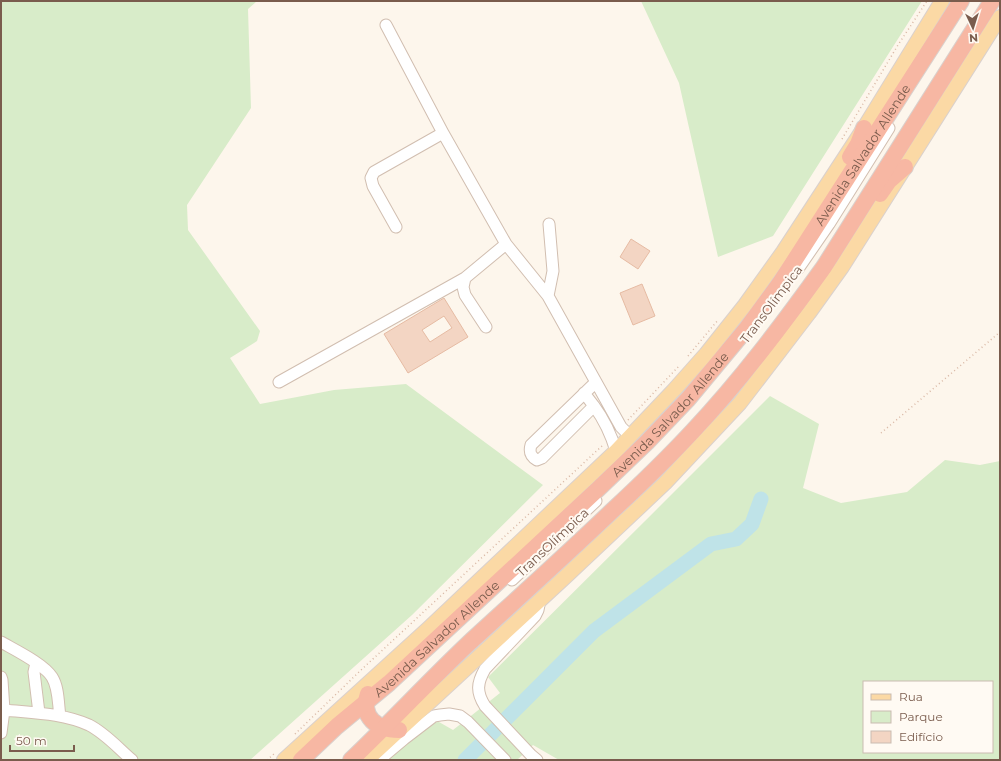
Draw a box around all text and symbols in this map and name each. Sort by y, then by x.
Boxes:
north arrow [953,8,993,48]
text: N [969,31,979,45]
street label: Avenida Salvador Allende [811,81,914,228]
street label: TransOlímpica [736,262,806,346]
street label: Avenida Salvador Allende [608,348,732,480]
street label: TransOlímpica [512,504,592,580]
street label: Avenida Salvador Allende [370,577,503,700]
legend [863,681,993,753]
text: Rua [899,689,923,704]
text: Parque [899,709,943,724]
scale bar [10,727,74,753]
text: Edifício [899,729,943,744]
text: 50 m [16,733,47,748]

